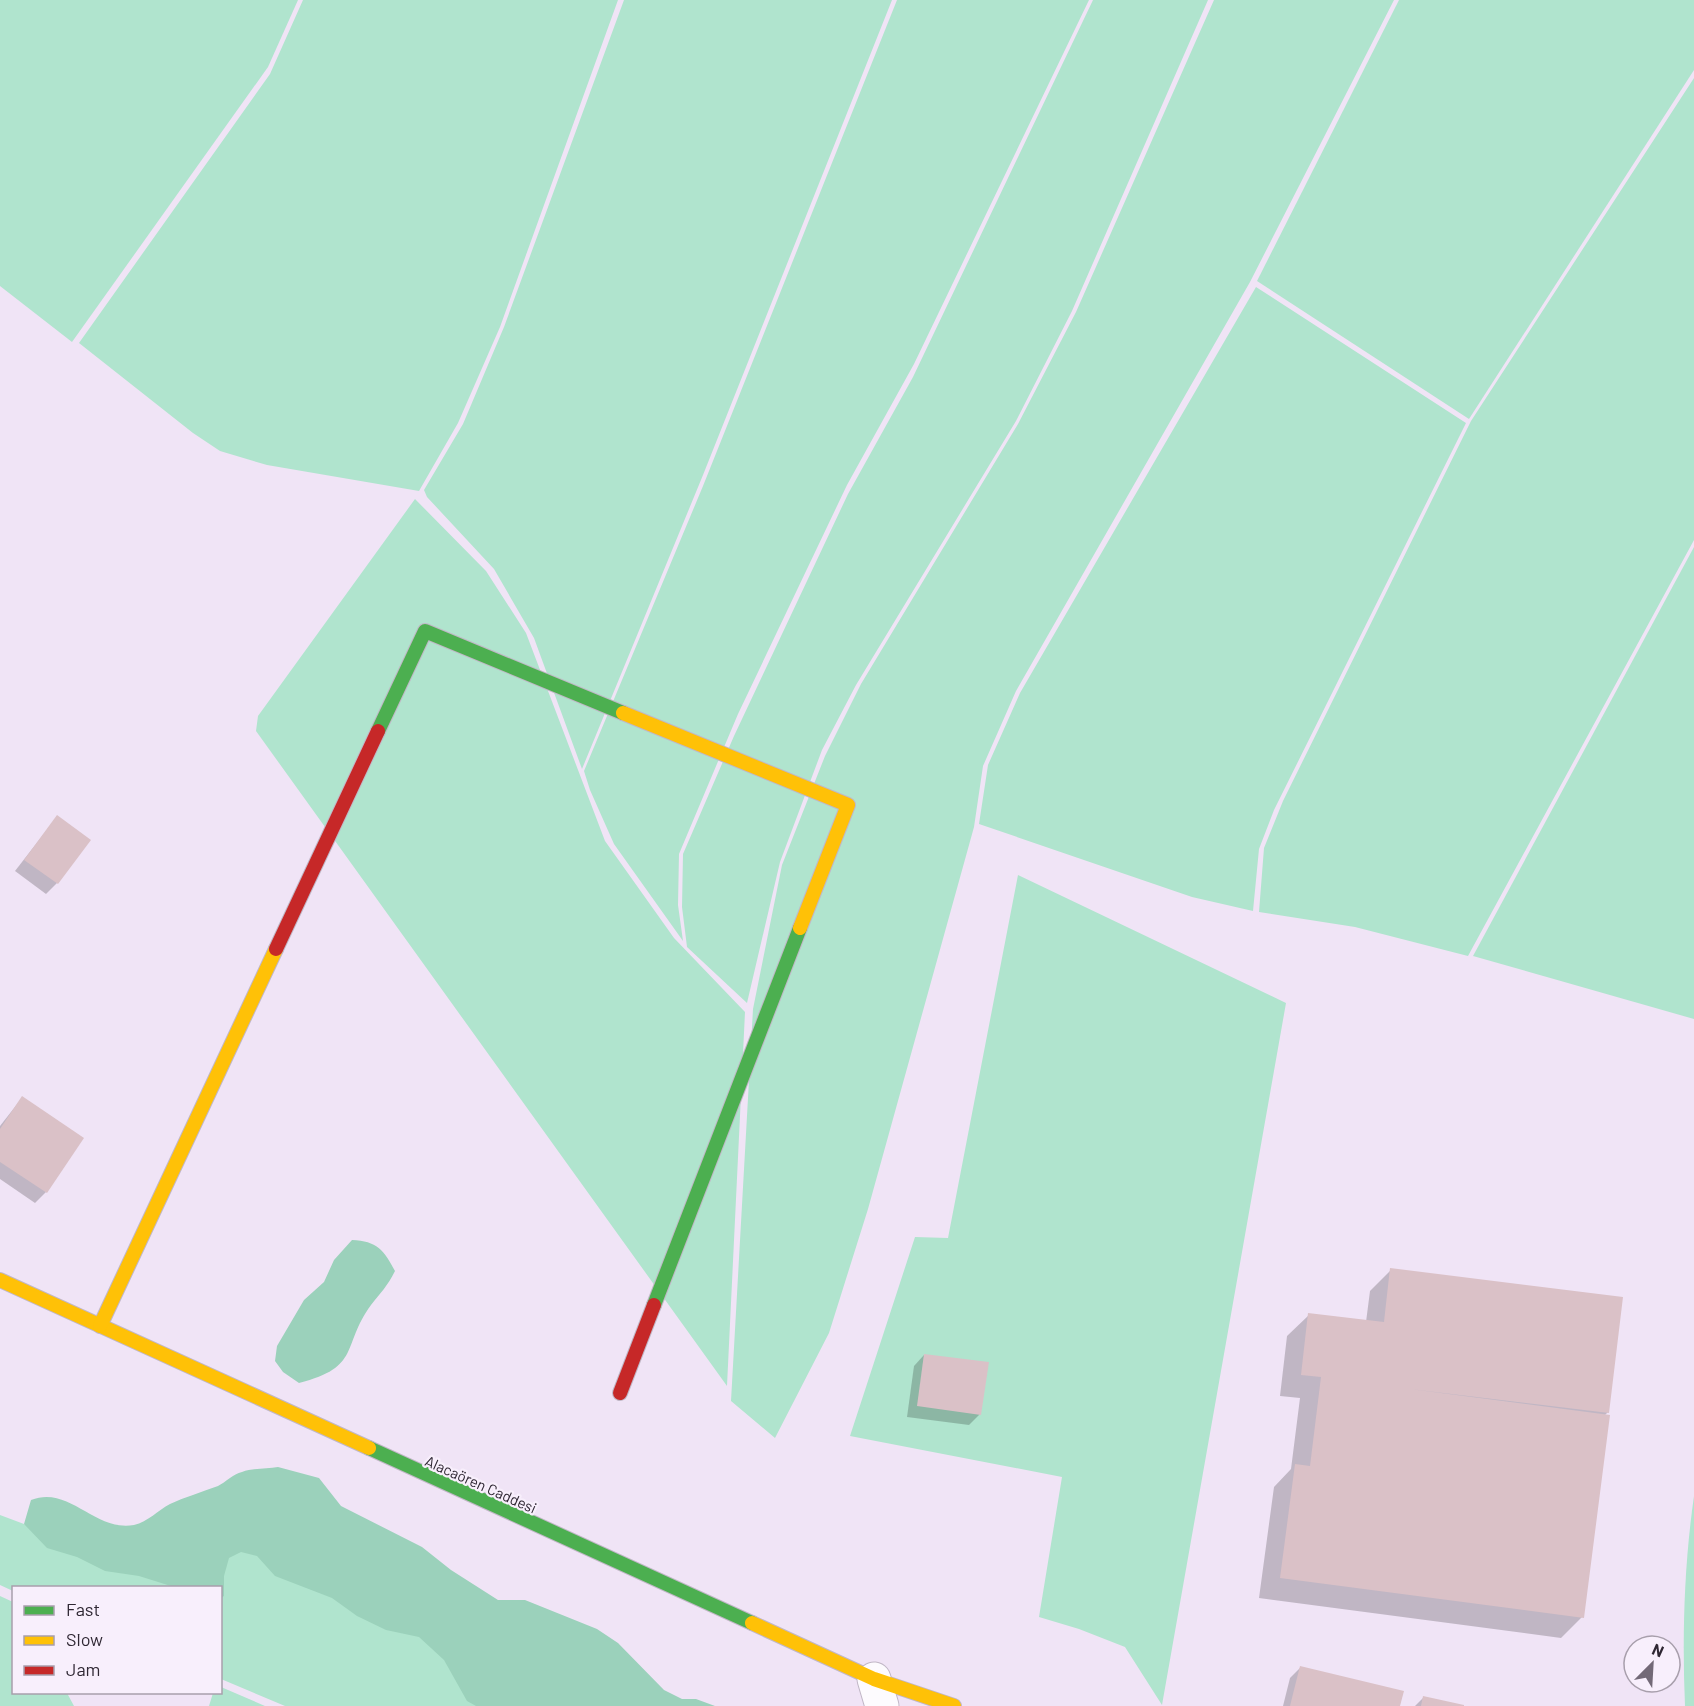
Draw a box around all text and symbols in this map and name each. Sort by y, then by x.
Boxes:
street label: Alacaören Caddesi [422,1451,540,1517]
legend [12,1586,222,1694]
text: Fast [66,1598,100,1620]
text: Slow [66,1628,103,1650]
north arrow [1622,1634,1682,1694]
text: N [1650,1639,1667,1661]
text: Jam [66,1658,100,1680]

